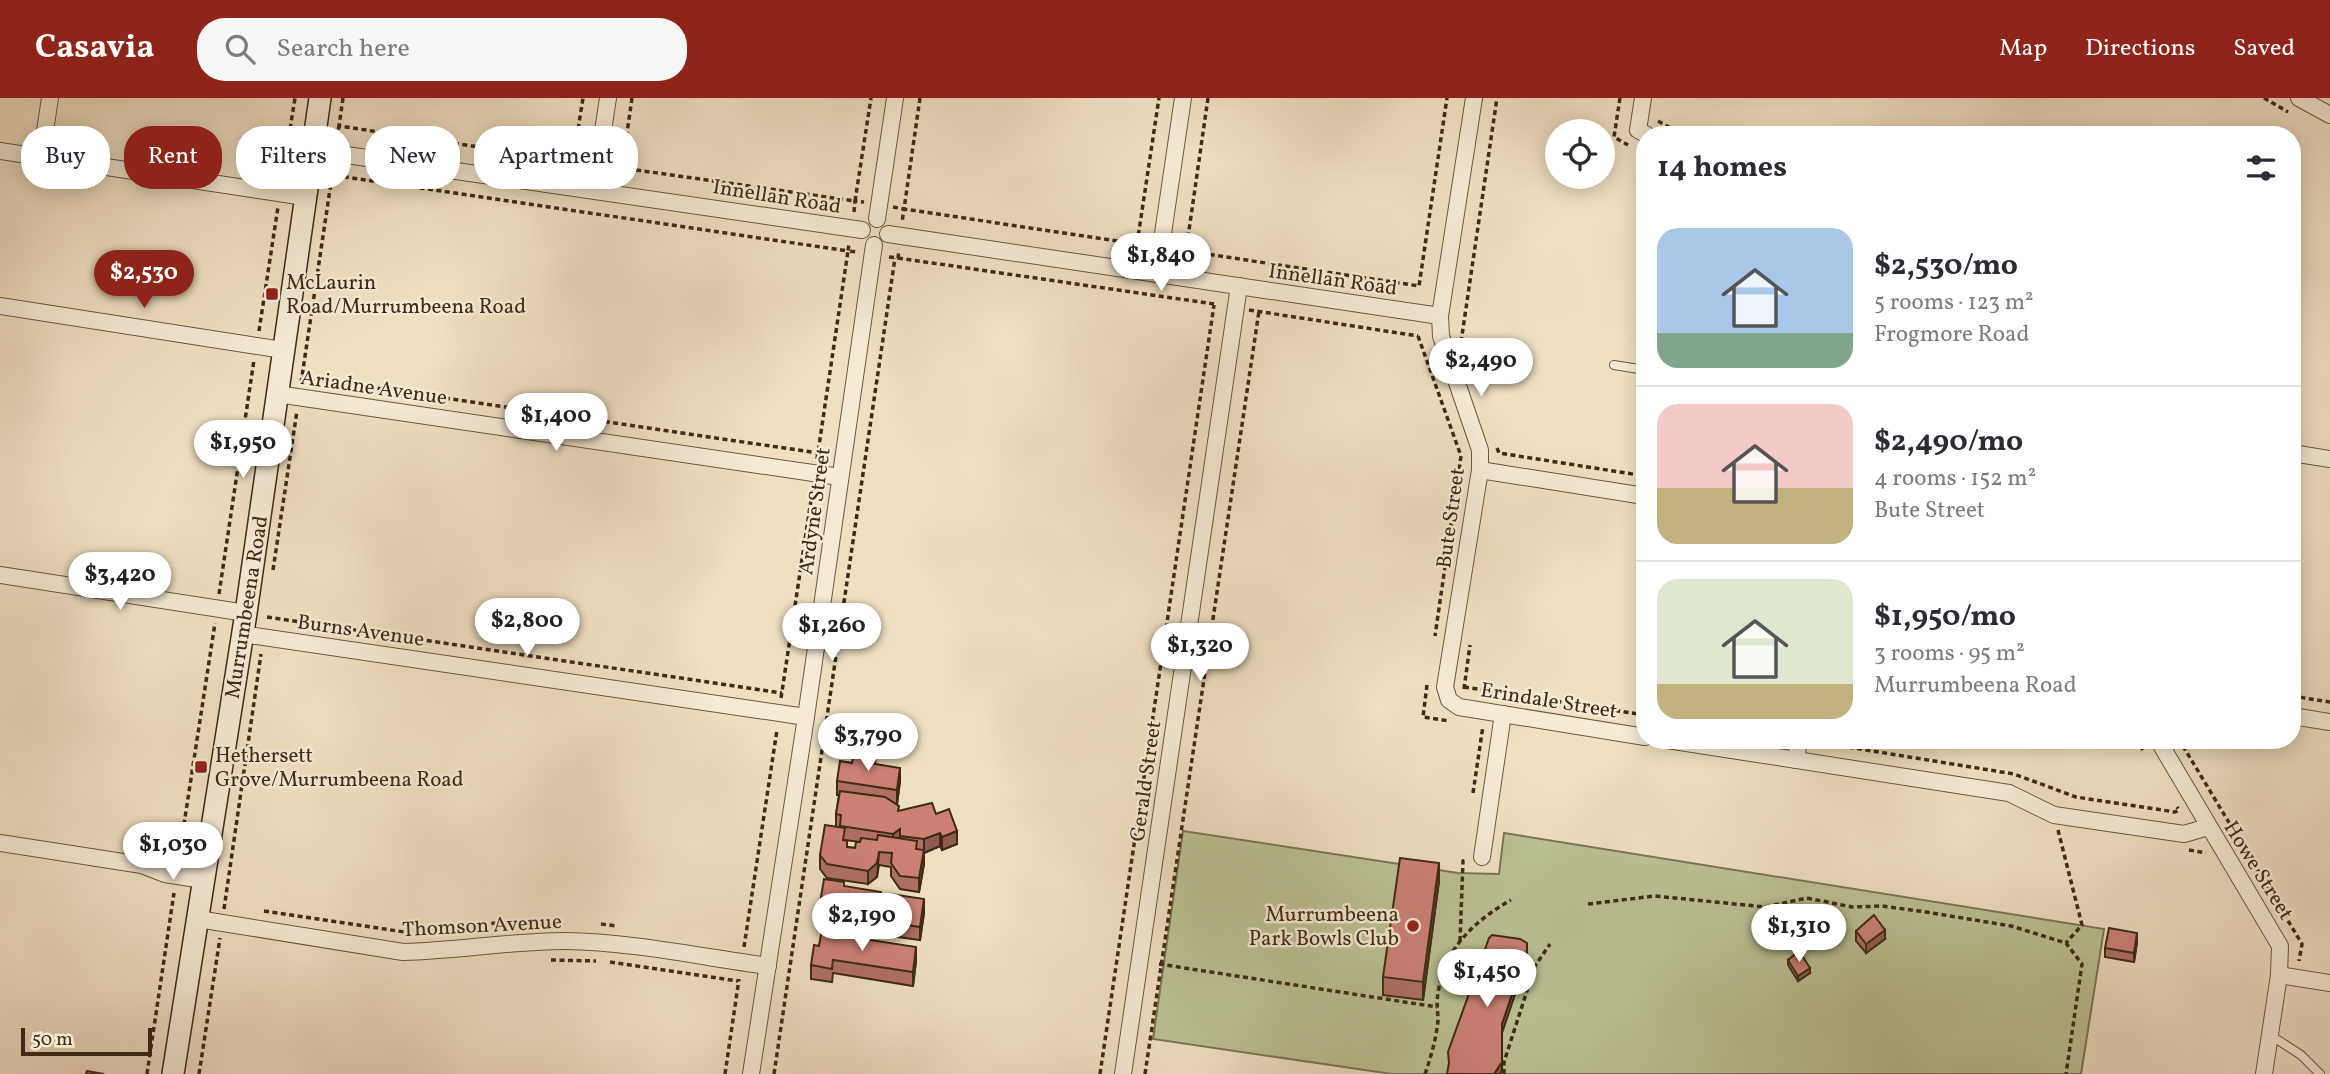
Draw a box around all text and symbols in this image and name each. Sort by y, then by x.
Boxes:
search box [197,18,687,81]
text: Casavia [35,26,155,72]
icon: search [221,30,259,68]
text: Search here [277,31,410,67]
text: Map [1999,32,2047,66]
text: Directions [2085,32,2195,66]
text: Saved [2233,32,2295,66]
map controls [1545,119,1615,189]
button: locate [1545,119,1615,189]
chip: Buy [21,126,110,189]
chip: Rent [124,126,222,189]
chip: Filters [236,126,351,189]
chip: New [365,126,460,189]
chip: Apartment [474,126,638,189]
text: 14 homes [1657,147,1787,189]
icon: filters [2242,149,2280,187]
street label: Innellan Road [710,173,843,222]
pin: $1,840 [1104,234,1218,293]
text: $1,840 [1127,240,1195,272]
text: $2,530/mo [1874,245,2018,287]
pin: $2,530 [87,250,201,310]
icon: home [1713,256,1797,340]
text: $2,530 [110,257,178,289]
street label: Innellan Road [1267,257,1399,304]
place label: McLaurin Road/Murrumbeena Road [286,269,526,322]
marker: McLaurin Road/Murrumbeena Road [264,286,280,302]
text: 5 rooms · 123 m² [1874,287,2034,319]
text: Frogmore Road [1874,319,2030,351]
pin: $2,490 [1424,338,1538,398]
text: $2,490 [1445,345,1517,377]
street label: Ariadne Avenue [299,364,449,413]
pin: $1,400 [499,394,613,453]
text: $1,400 [521,400,591,432]
pin: $1,950 [186,420,300,480]
text: $2,490/mo [1874,421,2023,463]
text: $1,950 [210,427,276,459]
icon: home [1713,432,1797,516]
street label: Ardyne Street [792,446,839,577]
text: 4 rooms · 152 m² [1874,463,2036,495]
street label: Bute Street [1430,466,1473,570]
text: Bute Street [1874,495,1985,527]
street label: Murrumbeena Road [219,514,276,701]
pin: $3,420 [63,552,177,612]
text: $3,420 [84,559,156,591]
text: $1,950/mo [1874,596,2016,638]
pin: $2,800 [470,598,584,658]
pin: $1,260 [775,603,889,663]
text: $2,800 [491,605,563,637]
icon: home [1713,607,1797,691]
street label: Burns Avenue [295,608,426,655]
text: $1,260 [798,610,866,642]
pin: $1,320 [1143,624,1257,683]
text: $1,320 [1167,630,1233,662]
text: 3 rooms · 95 m² [1874,638,2025,670]
text: Murrumbeena Road [1874,670,2077,702]
street label: Erindale Street [1478,676,1619,727]
pin: $3,790 [811,714,925,773]
street label: Gerald Street [1124,719,1169,844]
text: $3,790 [834,720,902,752]
place label: Hethersett Grove/Murrumbeena Road [215,742,464,795]
marker: Hethersett Grove/Murrumbeena Road [193,759,209,775]
street label: Howe Street [2216,816,2300,926]
pin: $1,030 [116,822,230,882]
text: $1,030 [139,829,207,861]
pin: $2,190 [805,894,919,953]
text: $2,190 [828,900,896,932]
place label: Murrumbeena Park Bowls Club [1249,901,1399,954]
pin: $1,310 [1742,904,1856,964]
street label: Thomson Avenue [402,908,563,945]
text: $1,310 [1767,911,1831,943]
marker: Murrumbeena Park Bowls Club [1405,918,1421,934]
pin: $1,450 [1430,950,1544,1009]
text: $1,450 [1453,956,1521,988]
scale bar [21,1025,152,1057]
text: 50 m [32,1027,73,1053]

